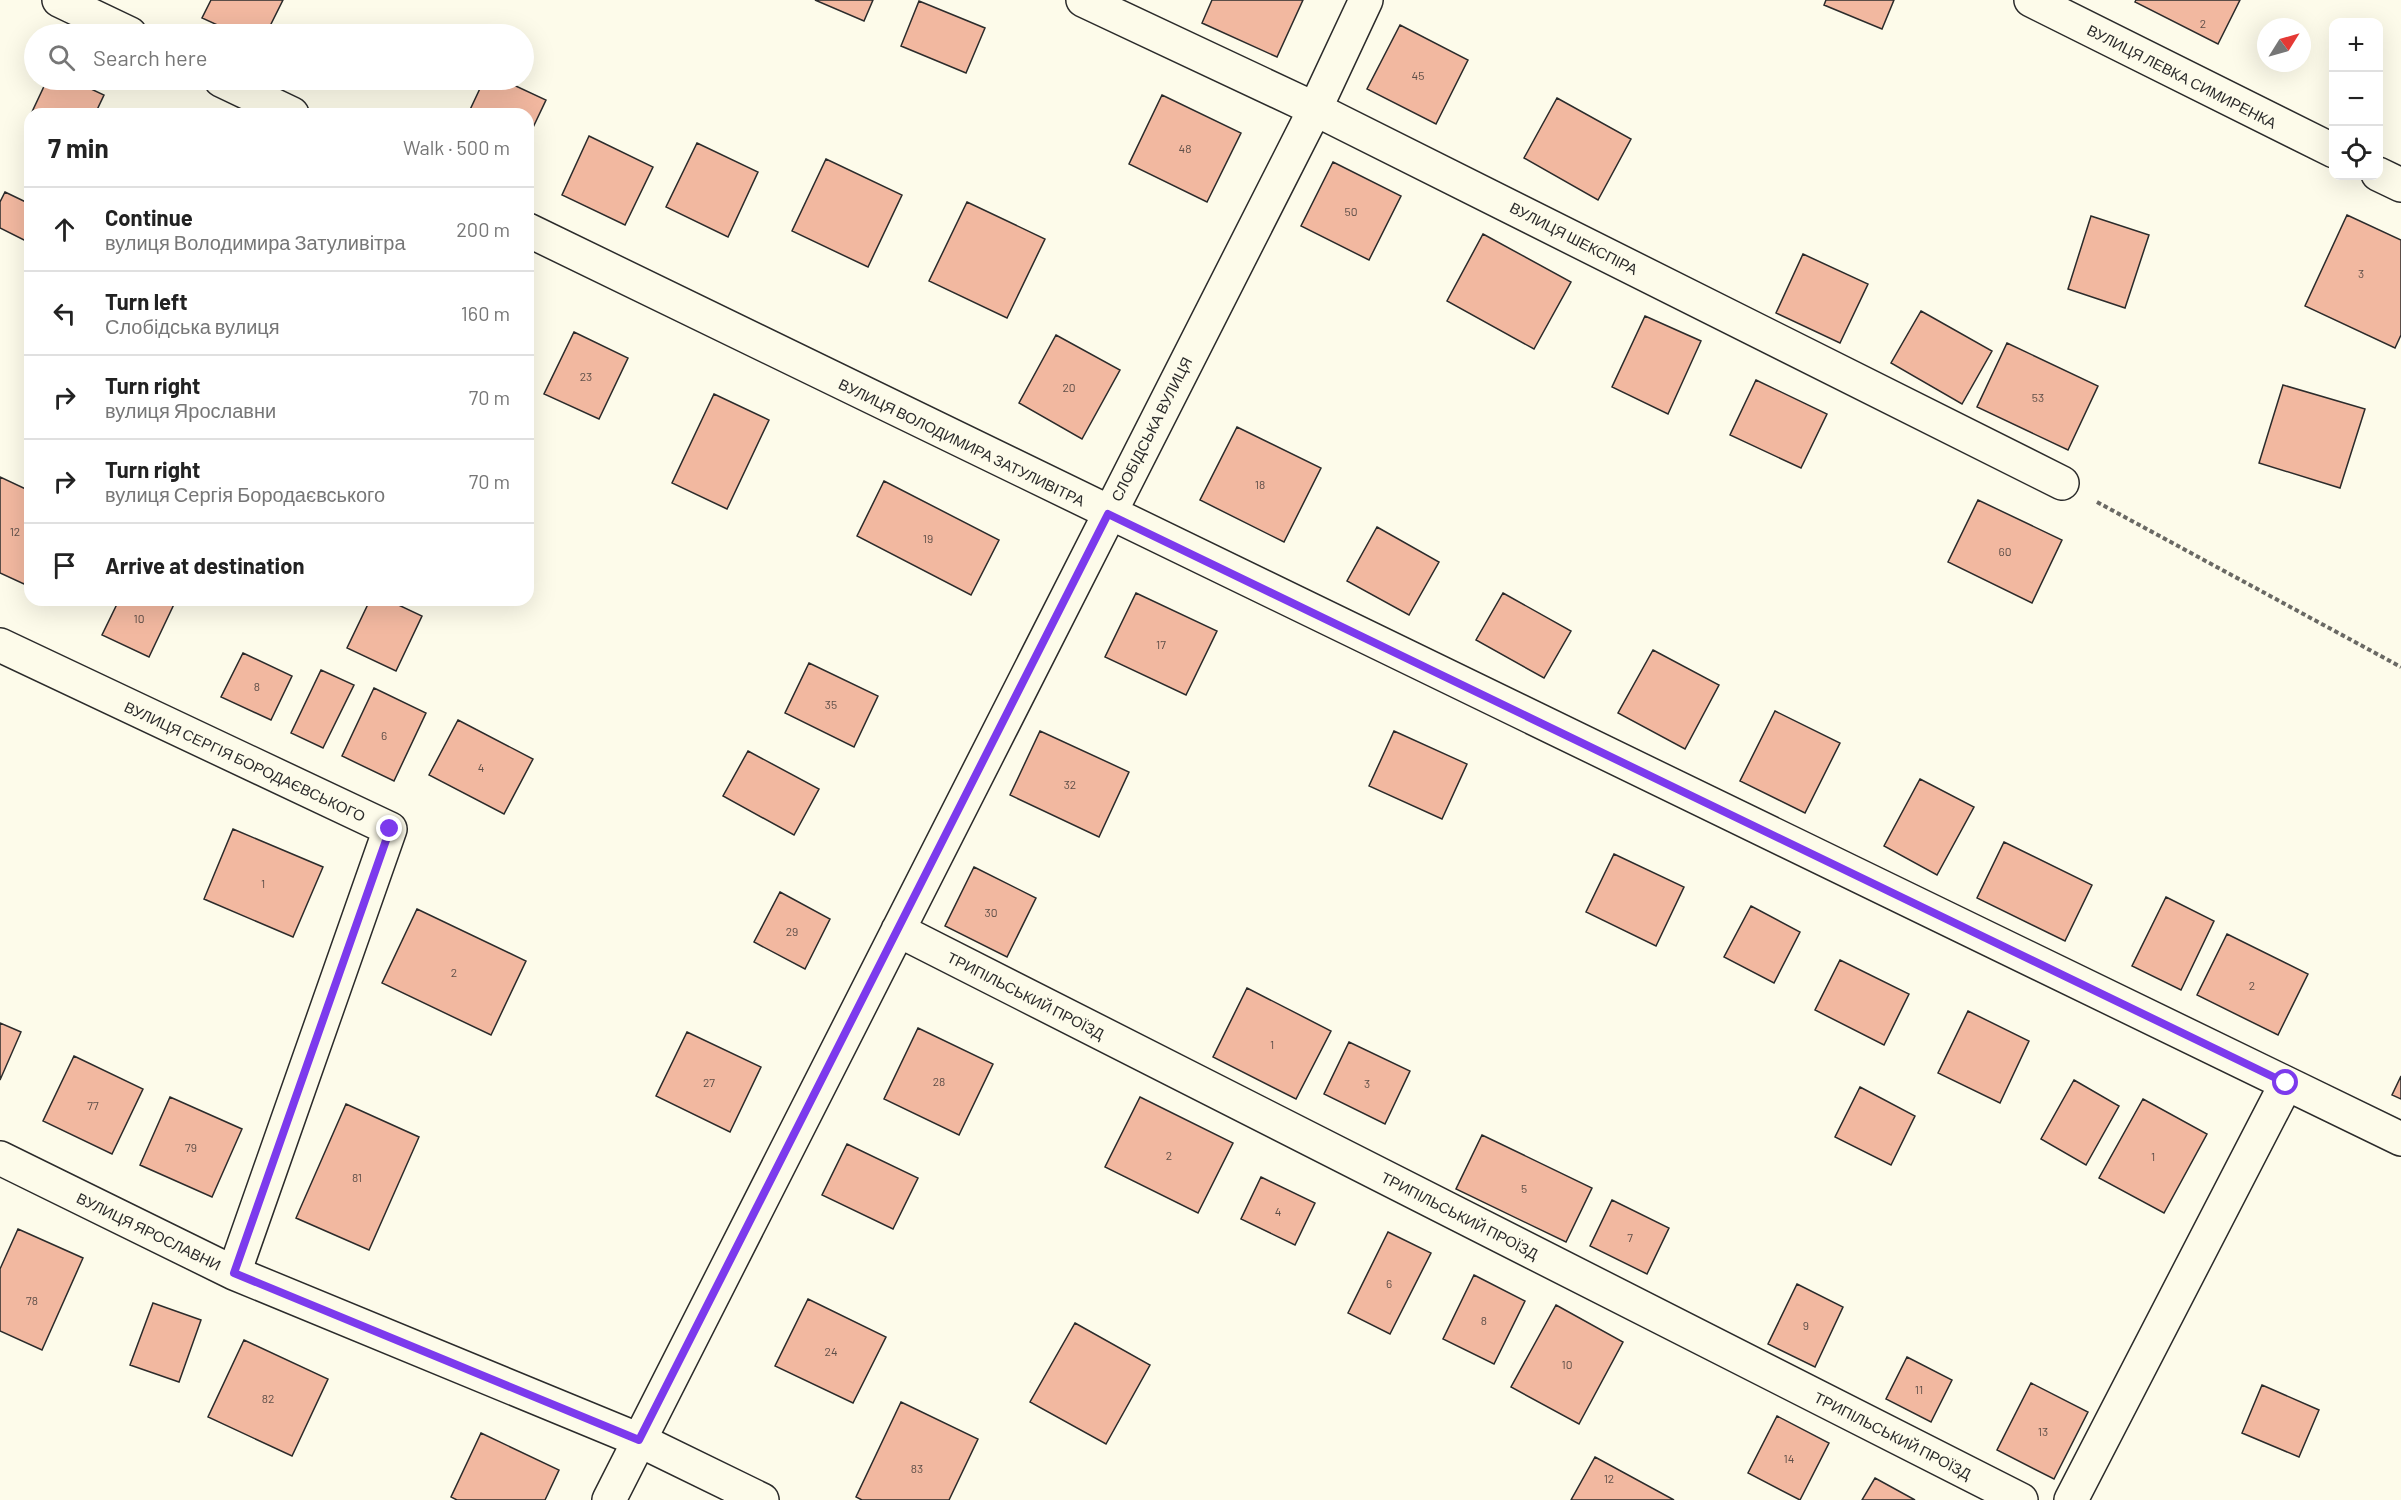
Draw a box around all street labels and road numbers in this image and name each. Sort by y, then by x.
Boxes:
street label: ВУЛИЦЯ ЛЕВКА СИМИРЕНКА [2084,20,2280,132]
street label: ВУЛИЦЯ ШЕКСПІРА [1507,198,1641,278]
street label: СЛОБІДСЬКА ВУЛИЦЯ [1107,354,1195,504]
street label: ВУЛИЦЯ ВОЛОДИМИРА ЗАТУЛИВІТРА [836,374,1088,510]
street label: ВУЛИЦЯ СЕРГІЯ БОРОДАЄВСЬКОГО [122,697,368,825]
street label: ТРИПІЛЬСЬКИЙ ПРОЇЗД [945,948,1107,1042]
street label: ТРИПІЛЬСЬКИЙ ПРОЇЗД [1379,1168,1541,1262]
street label: ВУЛИЦЯ ЯРОСЛАВНИ [74,1188,224,1274]
street label: ТРИПІЛЬСЬКИЙ ПРОЇЗД [1812,1388,1974,1482]

